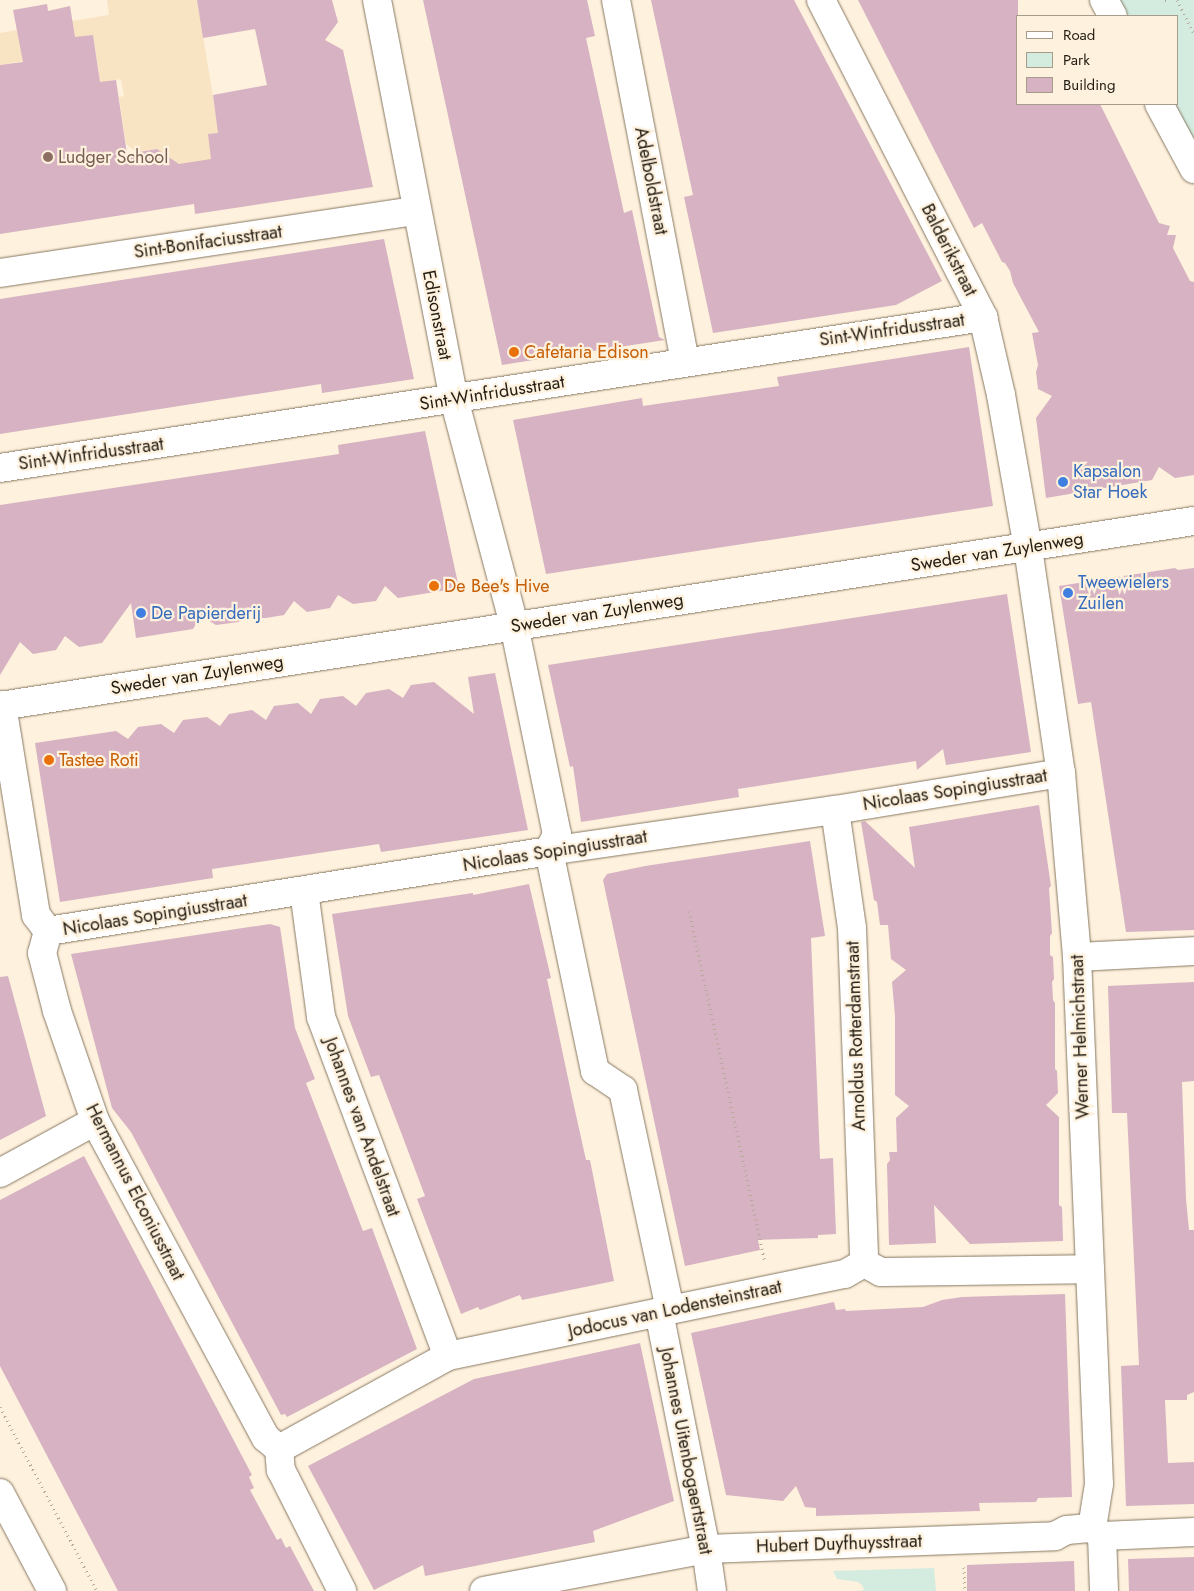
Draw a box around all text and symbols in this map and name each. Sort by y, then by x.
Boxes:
legend [1016,15,1179,105]
text: Road [1063,24,1095,46]
text: Park [1063,49,1090,71]
text: Building [1063,74,1115,96]
street label: Adelboldstraat [630,125,672,237]
place label: Ludger School [58,146,168,168]
marker: Ludger School [42,151,54,163]
street label: Balderikstraat [917,200,981,300]
street label: Sint-Bonifaciusstraat [133,221,283,263]
street label: Edisonstraat [418,268,456,362]
street label: Sint-Winfridusstraat [818,309,966,351]
place label: Cafetaria Edison [524,341,649,363]
marker: Cafetaria Edison [508,346,520,358]
street label: Sint-Winfridusstraat [418,371,566,415]
street label: Sint-Winfridusstraat [17,433,165,475]
place label: Kapsalon Star Hoek [1073,461,1147,504]
marker: Kapsalon Star Hoek [1057,476,1069,488]
street label: Sweder van Zuylenweg [909,528,1085,576]
place label: Tweewielers Zuilen [1078,572,1169,614]
place label: De Bee's Hive [444,575,549,597]
marker: De Bee's Hive [428,580,440,592]
marker: Tweewielers Zuilen [1062,587,1074,599]
street label: Sweder van Zuylenweg [509,589,685,637]
place label: De Papierderij [151,602,261,624]
marker: De Papierderij [135,607,147,619]
street label: Sweder van Zuylenweg [109,651,285,699]
place label: Tastee Roti [59,749,139,771]
marker: Tastee Roti [43,754,55,766]
street label: Nicolaas Sopingiusstraat [861,765,1049,815]
street label: Nicolaas Sopingiusstraat [461,826,649,876]
street label: Nicolaas Sopingiusstraat [61,890,249,940]
street label: Arnoldus Rotterdamstraat [842,941,870,1131]
street label: Werner Helmichstraat [1066,954,1094,1120]
street label: Johannes van Andelstraat [320,1035,404,1219]
street label: Hermannus Elconiusstraat [81,1100,189,1284]
street label: Jodocus van Lodensteinstraat [566,1276,784,1342]
street label: Johannes Uitenbogaertstraat [655,1346,717,1556]
street label: Hubert Duyfhuysstraat [756,1530,922,1558]

